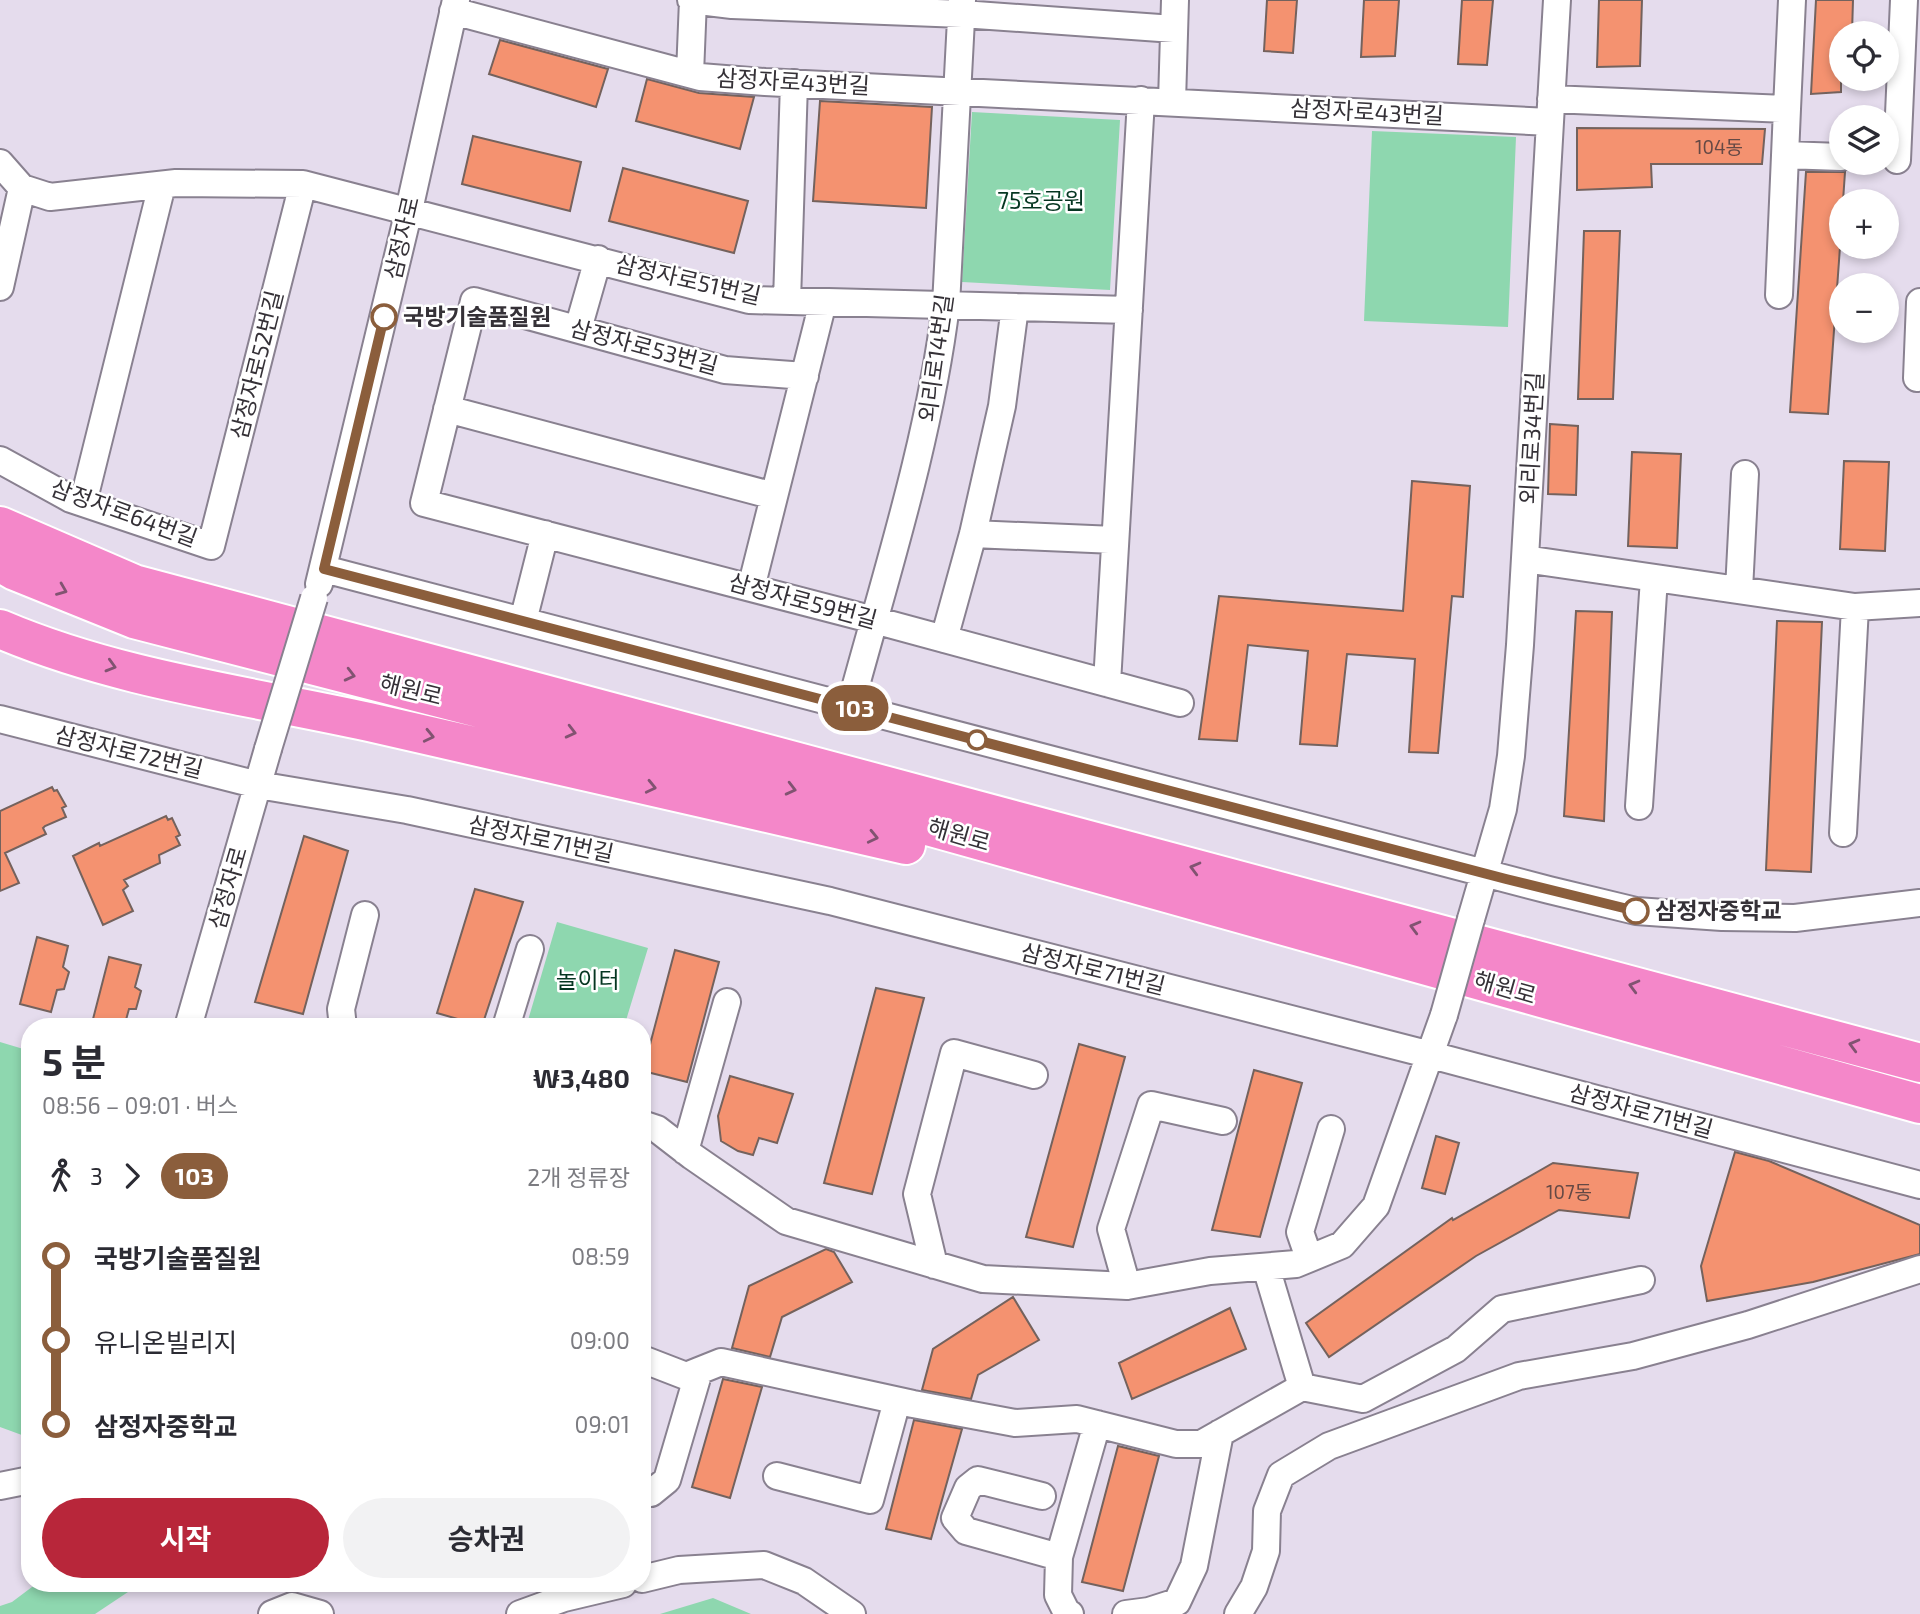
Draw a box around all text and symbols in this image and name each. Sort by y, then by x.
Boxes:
map controls [1829,21,1899,343]
button: locate [1829,21,1899,91]
street label: 삼정자로43번길 [715,63,871,99]
street label: 삼정자로43번길 [1289,93,1445,129]
button: layers [1829,105,1899,175]
house number: 104동 [1695,135,1743,158]
park label: 75호공원 [997,186,1085,214]
button: + [1829,189,1899,259]
street label: 삼정자로 [378,193,424,282]
street label: 삼정자로51번길 [613,249,764,309]
button: − [1829,273,1899,343]
street label: 삼정자로52번길 [224,288,288,442]
street label: 외리로14번길 [912,292,958,424]
place label: 국방기술품질원 [403,302,551,330]
marker: 국방기술품질원 [371,304,397,330]
street label: 삼정자로53번길 [567,313,721,379]
street label: 외리로34번길 [1514,371,1548,505]
street label: 삼정자로64번길 [47,473,202,552]
street label: 삼정자로59번길 [726,567,881,633]
one-way arrow [55,581,67,595]
one-way arrow [105,658,117,672]
one-way arrow [344,667,356,681]
street label: 해원로 [377,668,445,710]
line badge: 103 [815,685,895,731]
text: 103 [835,693,875,722]
street label: 삼정자로72번길 [52,719,206,783]
one-way arrow [565,724,577,738]
one-way arrow [423,728,435,742]
unlabelled marker [967,730,987,750]
one-way arrow [645,779,657,793]
one-way arrow [785,781,797,795]
street label: 삼정자로71번길 [466,809,616,867]
street label: 해원로 [925,812,994,856]
one-way arrow [867,829,879,844]
street label: 삼정자로 [202,843,252,932]
one-way arrow [1189,862,1201,877]
place label: 삼정자중학교 [1655,896,1782,924]
marker: 삼정자중학교 [1623,898,1649,924]
one-way arrow [1409,921,1421,936]
street label: 삼정자로71번길 [1018,937,1168,1000]
park label: 놀이터 [556,965,620,993]
street label: 해원로 [1471,965,1540,1009]
one-way arrow [1629,980,1641,995]
text: 5 분 [42,1038,106,1084]
one-way arrow [1848,1039,1860,1054]
text: ₩3,480 [533,1062,630,1093]
street label: 삼정자로71번길 [1566,1077,1716,1143]
text: 08:56 – 09:01 · 버스 [42,1091,238,1119]
icon: walk [42,1157,80,1195]
icon: forward [113,1157,151,1195]
text: 103 [175,1161,214,1190]
text: 3 [90,1162,103,1190]
text: 2개 정류장 [527,1163,630,1191]
house number: 107동 [1546,1180,1592,1203]
text: 국방기술품질원 [94,1242,261,1273]
text: 08:59 [571,1242,630,1270]
text: 유니온빌리지 [94,1326,238,1357]
text: 09:00 [570,1326,630,1354]
text: 삼정자중학교 [94,1410,238,1441]
text: 09:01 [575,1410,630,1438]
button: 시작 [42,1498,329,1578]
button: 승차권 [343,1498,630,1578]

